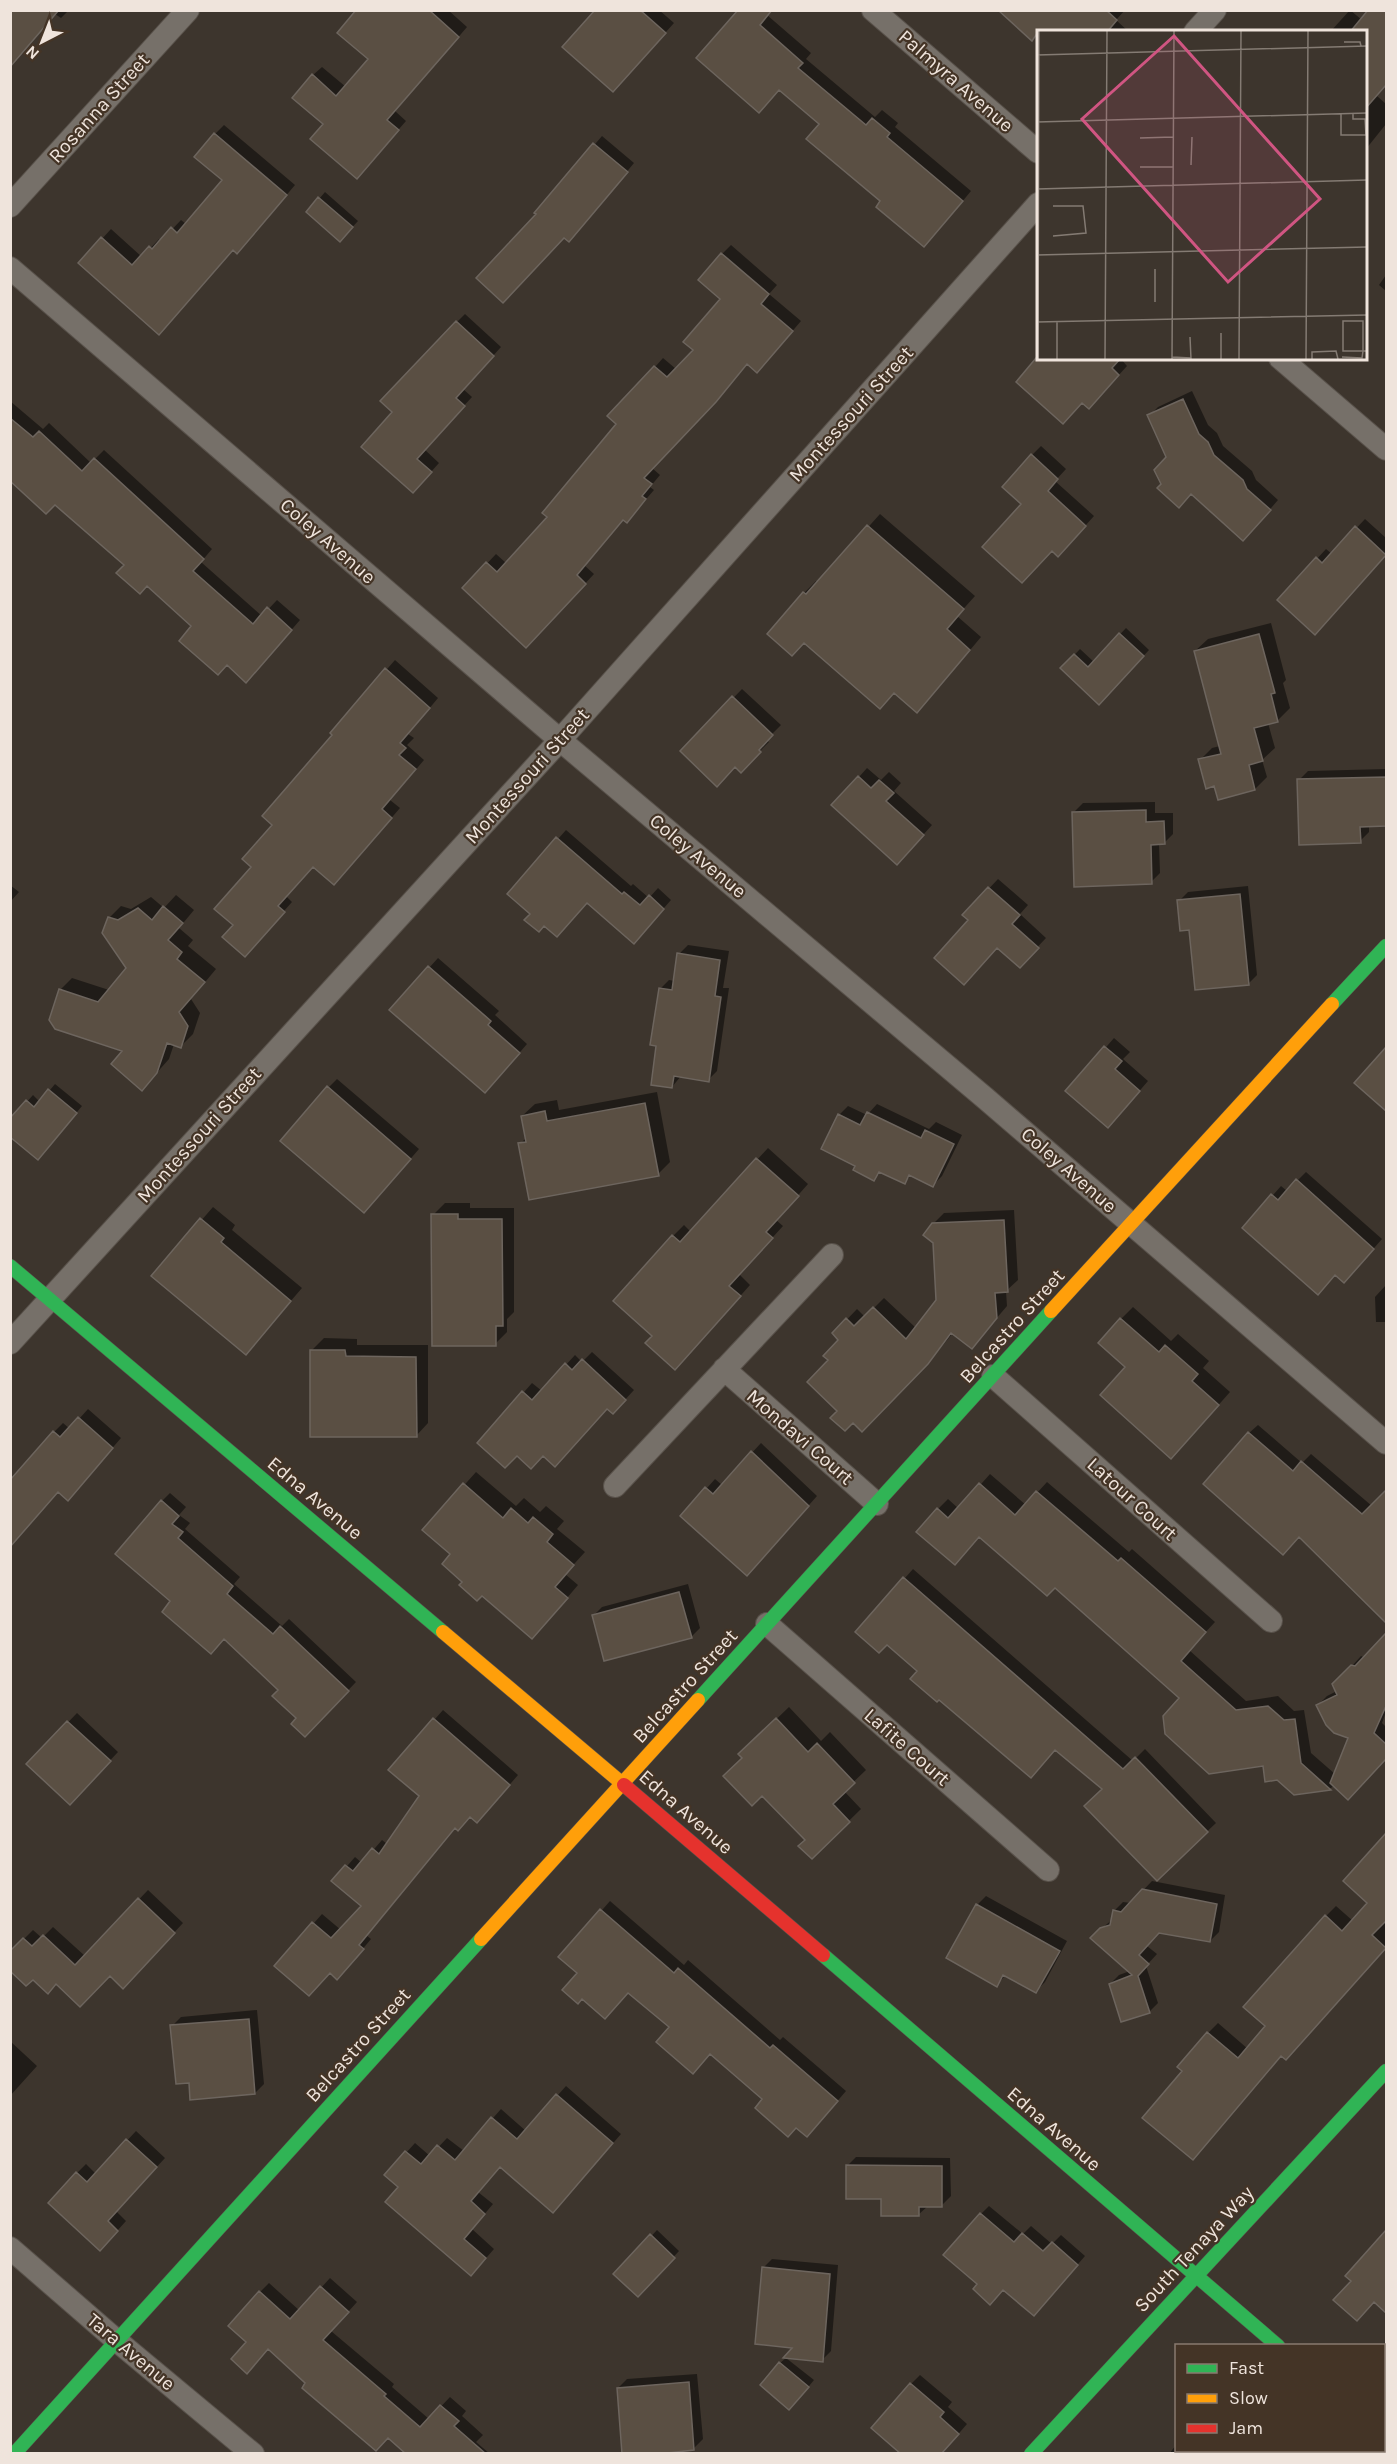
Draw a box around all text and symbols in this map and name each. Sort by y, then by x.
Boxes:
north arrow [12,12,72,72]
street label: Palmyra Avenue [894,25,1018,137]
inset map [1037,30,1367,360]
text: N [22,42,43,64]
street label: Rosanna Street [44,48,155,168]
street label: Montessouri Street [784,341,918,487]
street label: Coley Avenue [276,493,380,589]
street label: Montessouri Street [460,703,594,849]
street label: Coley Avenue [645,809,751,903]
street label: Montessouri Street [132,1062,266,1208]
street label: Coley Avenue [1017,1122,1121,1218]
street label: Belcastro Street [955,1264,1070,1388]
street label: Mondavi Court [742,1384,858,1490]
street label: Edna Avenue [263,1452,367,1544]
street label: Latour Court [1082,1453,1182,1546]
street label: Belcastro Street [628,1624,743,1748]
street label: Lafite Court [860,1704,955,1791]
street label: Edna Avenue [634,1765,738,1859]
street label: Belcastro Street [301,1983,416,2107]
street label: Edna Avenue [1002,2082,1106,2176]
street label: South Tenaya Way [1130,2181,1258,2317]
street label: Tara Avenue [82,2308,180,2396]
legend [1175,2344,1385,2452]
text: Fast [1229,2357,1264,2379]
text: Slow [1229,2387,1268,2409]
text: Jam [1229,2417,1263,2439]

